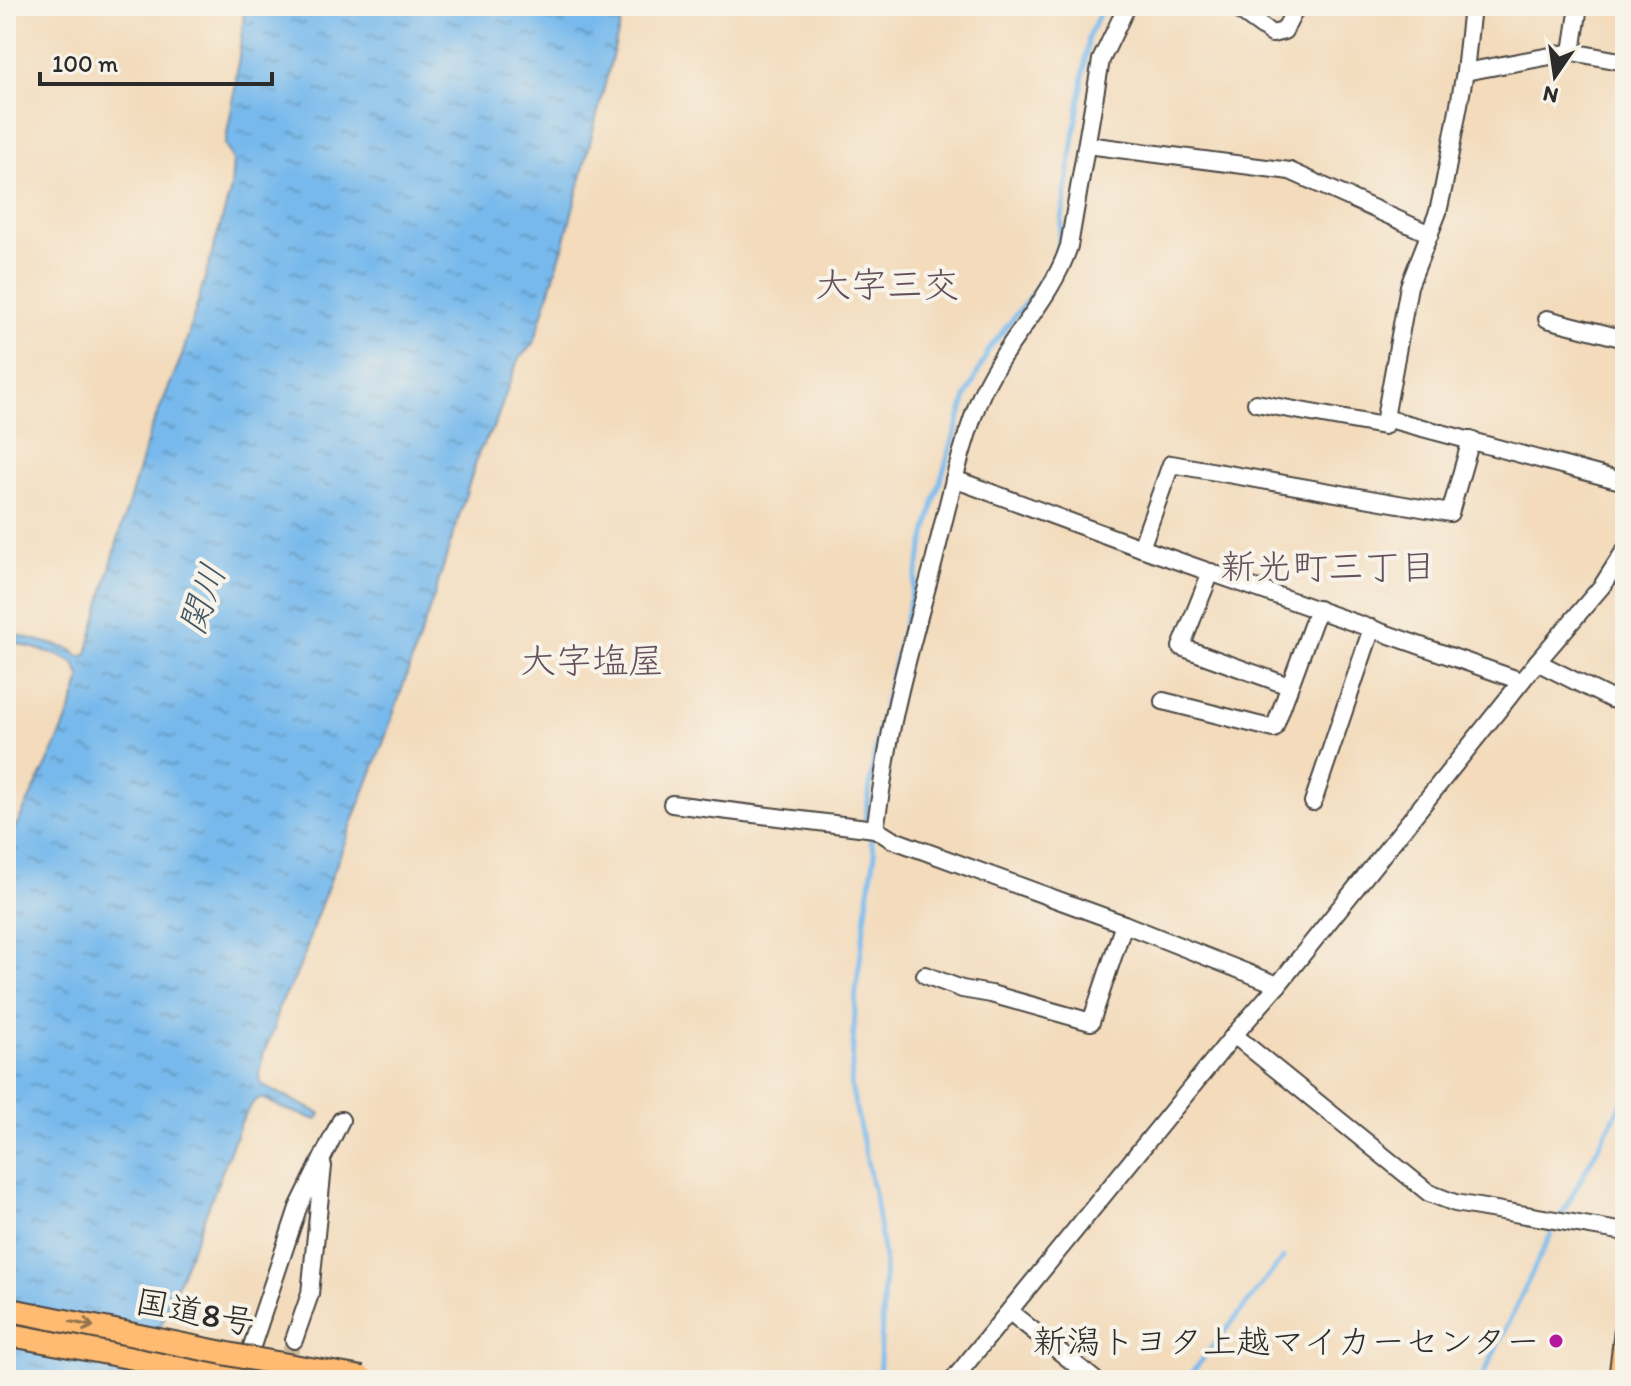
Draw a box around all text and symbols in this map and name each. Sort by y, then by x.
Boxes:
scale bar [40,36,272,86]
north arrow [1515,36,1595,116]
text: 100 m [52,49,118,78]
text: N [1540,80,1561,110]
district label: 大字三交 [815,263,959,306]
district label: 新光町三丁目 [1220,545,1436,588]
water label: 関川 [169,558,235,640]
district label: 大字塩屋 [520,639,664,682]
street label: 国道8号 [132,1280,258,1344]
one-way arrow [69,1317,95,1332]
place label: 新潟トヨタ上越マイカーセンター [1033,1321,1540,1362]
marker: 新潟トヨタ上越マイカーセンター [1547,1332,1565,1350]

